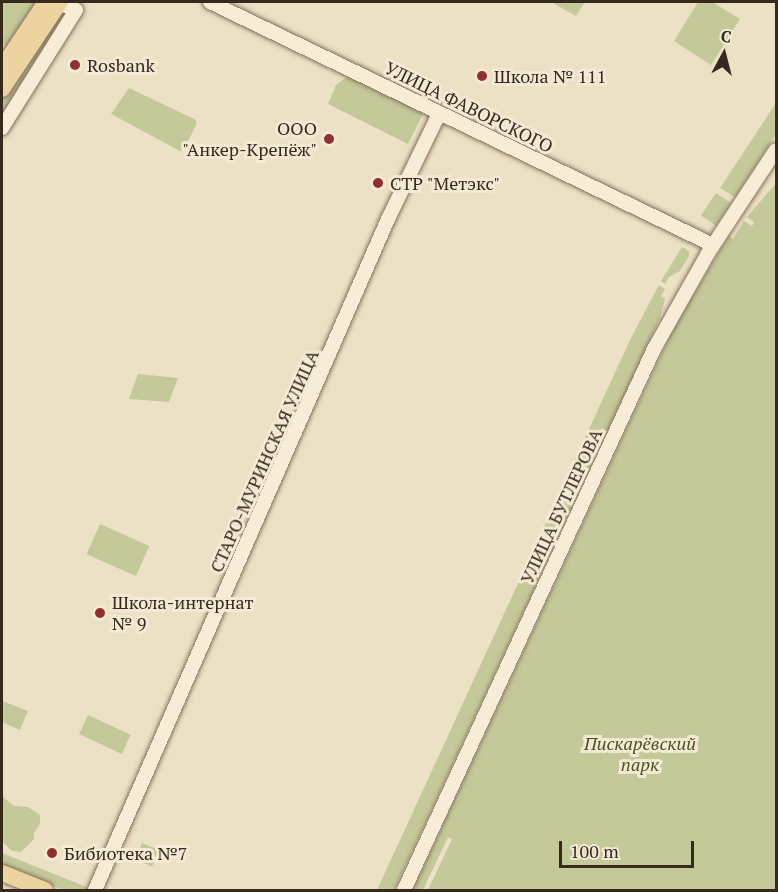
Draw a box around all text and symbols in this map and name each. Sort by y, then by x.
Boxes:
north arrow [694,24,754,84]
text: С [720,25,733,48]
place label: Rosbank [87,54,155,76]
street label: УЛИЦА ФАВОРСКОГО [381,57,557,157]
marker: Rosbank [68,58,82,72]
place label: Школа № 111 [494,65,606,87]
marker: Школа № 111 [475,69,489,83]
place label: ООО "Анкер-Крепёж" [182,118,317,160]
marker: ООО "Анкер-Крепёж" [322,132,336,146]
place label: СТР "Метэкс" [390,172,501,194]
marker: СТР "Метэкс" [371,176,385,190]
street label: СТАРО-МУРИНСКАЯ УЛИЦА [205,346,323,576]
street label: УЛИЦА БУТЛЕРОВА [516,425,606,587]
place label: Школа-интернат № 9 [112,592,254,634]
marker: Школа-интернат № 9 [93,606,107,620]
park label: Пискарёвский парк [584,733,696,776]
scale bar [562,829,697,867]
text: 100 m [570,839,619,863]
place label: Бибиотека №7 [64,842,187,864]
marker: Бибиотека №7 [45,846,59,860]

